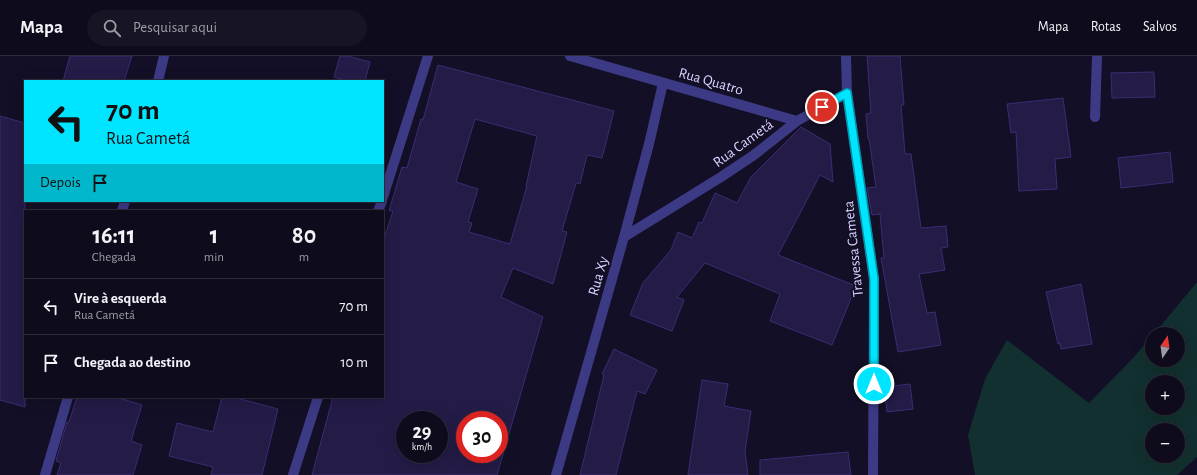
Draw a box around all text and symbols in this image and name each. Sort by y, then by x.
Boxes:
search box [87,10,367,46]
icon: search [101,17,123,39]
text: Mapa [20,18,63,37]
text: Pesquisar aqui [133,20,217,35]
text: Mapa [1038,20,1069,34]
text: Rotas [1091,20,1121,34]
text: Salvos [1143,20,1177,34]
street label: Rua Quatro [677,65,745,98]
pin [805,90,839,124]
icon: left [40,96,92,148]
icon: arrive [811,96,833,118]
text: 70 m [106,97,160,125]
street label: Rua Cametá [710,117,776,170]
text: Rua Cametá [106,130,190,148]
icon: arrive [89,172,111,194]
text: Depois [40,175,81,190]
street label: Travessa Cameta [841,200,866,298]
text: 16:11 [92,224,135,248]
text: 1 [210,224,218,248]
text: 80 [292,224,316,248]
text: Chegada [92,251,136,264]
text: min [204,251,224,264]
text: m [299,251,309,264]
street label: Rua Xy [586,254,611,297]
text: Vire à esquerda [74,291,167,306]
icon: left [40,296,62,318]
text: 70 m [339,299,368,314]
text: Rua Cametá [74,309,135,322]
north arrow [1145,327,1185,367]
map controls [1145,327,1185,463]
icon: arrive [40,352,62,374]
text: Chegada ao destino [74,355,191,370]
text: 10 m [340,355,368,370]
position arrow [853,363,895,405]
button: + [1145,375,1185,415]
speed limit sign: 30 [456,411,508,463]
text: 29 [412,422,432,442]
button: − [1145,423,1185,463]
text: km/h [412,442,432,452]

